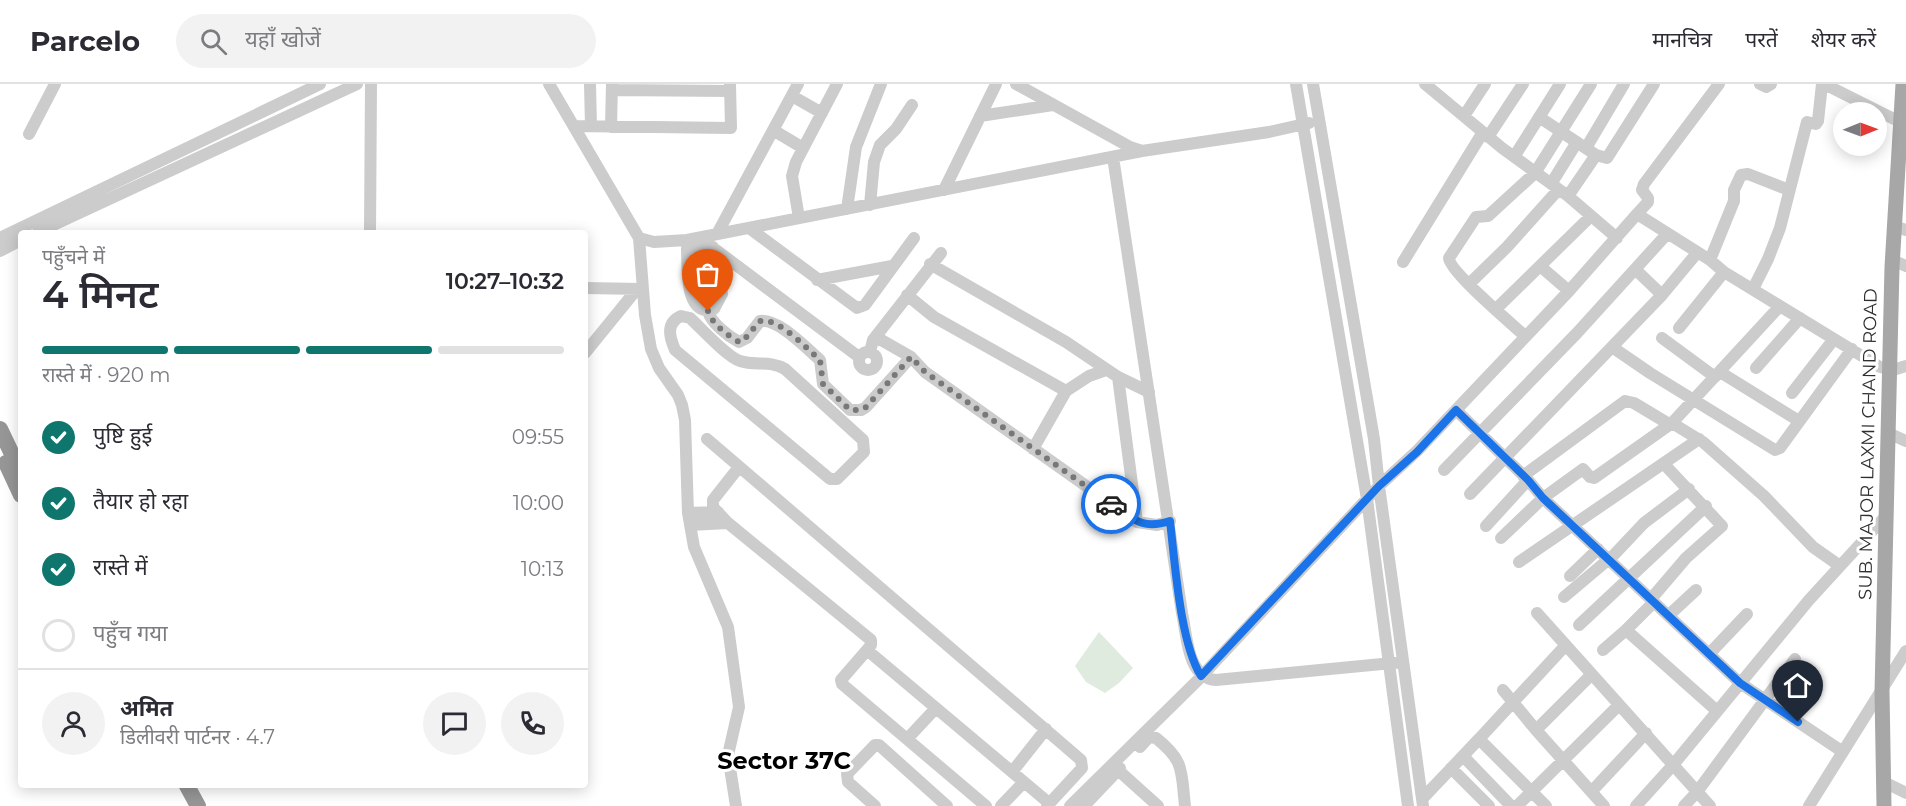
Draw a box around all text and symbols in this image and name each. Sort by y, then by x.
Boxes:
search box [176,14,596,68]
text: Parcelo [30,24,140,58]
icon: search [197,25,230,58]
text: यहाँ खोजें [245,26,321,53]
text: मानचित्र [1652,27,1712,52]
text: परतें [1745,27,1778,52]
text: शेयर करें [1811,27,1876,52]
north arrow [1833,102,1887,156]
map controls [1833,102,1887,156]
text: पहुँचने में [42,245,105,269]
pin [682,249,733,311]
icon: bag [691,258,724,291]
text: 10:27–10:32 [446,268,564,295]
text: 4 मिनट [42,270,158,318]
street label: SUB. MAJOR LAXMI CHAND ROAD [1854,288,1882,600]
text: रास्ते में · 920 m [42,363,170,387]
icon: check [42,421,75,454]
text: पुष्टि हुई [93,422,152,449]
text: 09:55 [512,425,564,449]
courier [1081,474,1141,534]
icon: check [42,487,75,520]
text: तैयार हो रहा [93,488,188,515]
icon: car [1095,488,1128,521]
text: 10:00 [513,491,564,515]
icon: check [42,553,75,586]
text: रास्ते में [93,554,148,581]
text: 10:13 [521,557,564,581]
text: पहुँच गया [93,620,168,647]
pin [1772,660,1823,722]
icon: home [1781,669,1814,702]
button: person [42,692,105,755]
button: chat [423,692,486,755]
button: phone [501,692,564,755]
text: अमित [120,695,173,722]
text: डिलीवरी पार्टनर · 4.7 [120,725,275,749]
district label: Sector 37C [717,746,851,775]

